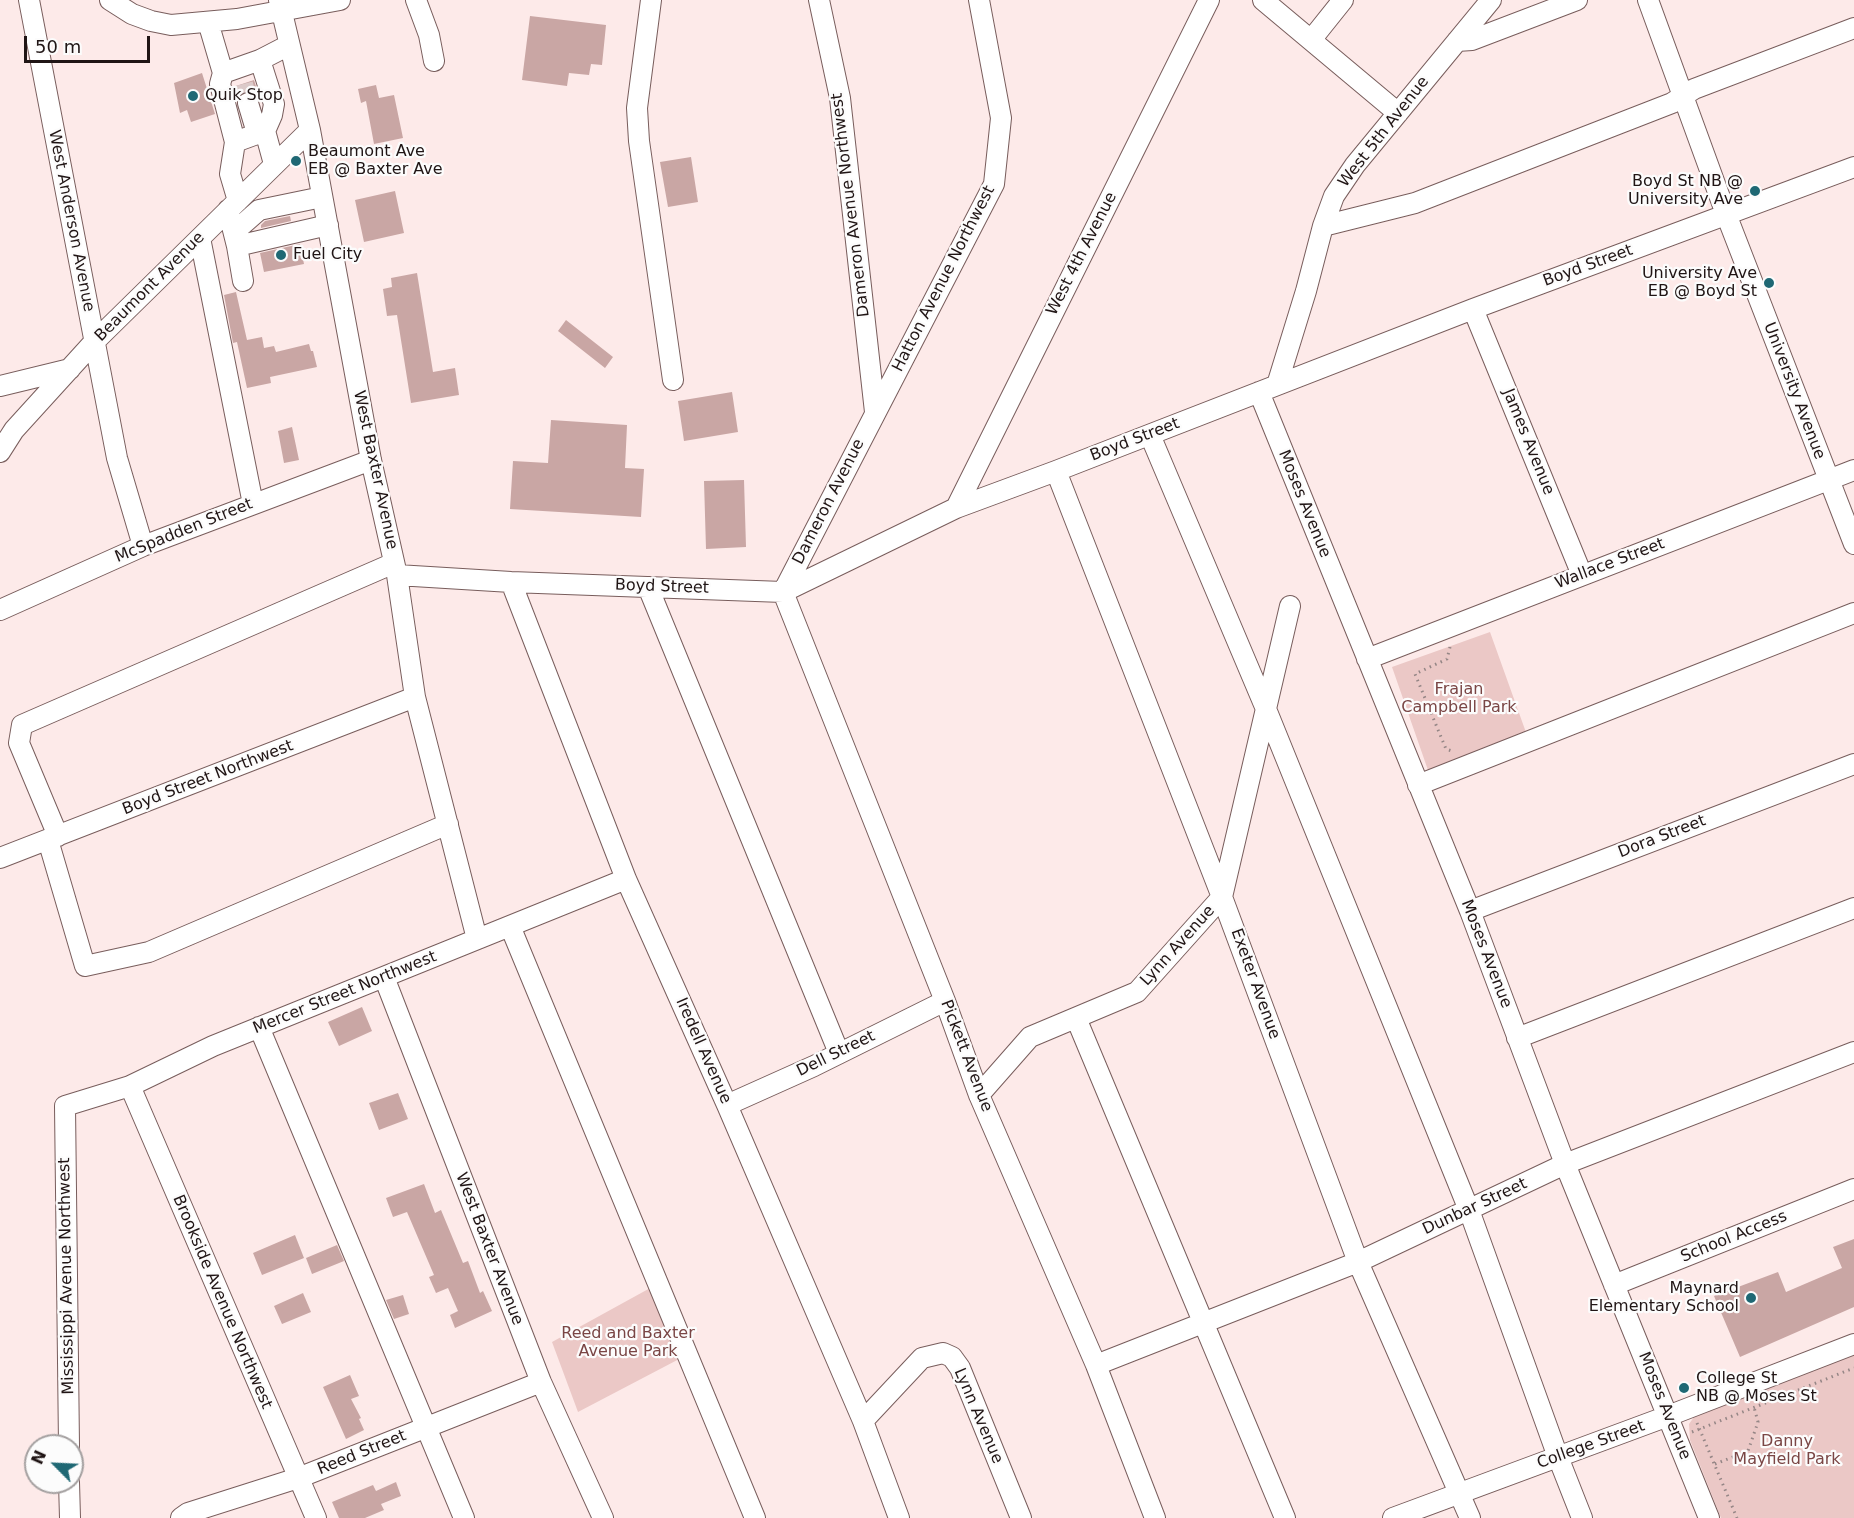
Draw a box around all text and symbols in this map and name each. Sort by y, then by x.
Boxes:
scale bar [27,24,153,62]
text: 50 m [35,36,81,57]
street label: West 5th Avenue [1335,73,1433,191]
place label: Quik Stop [205,86,283,106]
marker: Quik Stop [186,89,200,103]
street label: Dameron Avenue Northwest [828,92,874,318]
street label: West Anderson Avenue [44,128,98,314]
place label: Beaumont Ave EB @ Baxter Ave [308,142,443,180]
marker: Beaumont Ave EB @ Baxter Ave [289,154,303,168]
place label: Boyd St NB @ University Ave [1628,172,1743,210]
street label: Hatton Avenue Northwest [889,183,999,375]
marker: Boyd St NB @ University Ave [1748,184,1762,198]
street label: West 4th Avenue [1043,189,1121,319]
street label: Beaumont Avenue [91,228,209,346]
street label: Boyd Street [1541,241,1635,291]
place label: Fuel City [293,245,362,265]
marker: Fuel City [274,248,288,262]
place label: University Ave EB @ Boyd St [1642,264,1757,302]
marker: University Ave EB @ Boyd St [1762,276,1776,290]
street label: University Avenue [1759,320,1829,462]
street label: James Avenue [1498,386,1558,498]
street label: West Baxter Avenue [349,389,401,551]
street label: Boyd Street [1088,414,1182,466]
street label: Dameron Avenue [789,436,869,568]
street label: Moses Avenue [1274,447,1334,561]
street label: McSpadden Street [112,495,256,567]
street label: Wallace Street [1553,534,1667,594]
street label: Boyd Street [615,576,709,598]
park label: Frajan Campbell Park [1401,680,1517,718]
street label: Boyd Street Northwest [120,737,296,819]
street label: Dora Street [1616,812,1708,862]
street label: Moses Avenue [1456,897,1516,1011]
street label: Lynn Avenue [1137,902,1219,990]
street label: Exeter Avenue [1226,926,1284,1042]
street label: Mercer Street Northwest [250,947,440,1039]
street label: Iredell Avenue [671,995,735,1107]
street label: Pickett Avenue [936,997,996,1115]
street label: Dell Street [794,1027,878,1081]
street label: Mississippi Avenue Northwest [55,1157,79,1395]
street label: West Baxter Avenue [451,1170,527,1328]
street label: Dunbar Street [1420,1174,1530,1240]
street label: Brookside Avenue Northwest [168,1192,276,1412]
street label: School Access [1678,1207,1790,1267]
place label: Maynard Elementary School [1589,1279,1739,1317]
marker: Maynard Elementary School [1744,1291,1758,1305]
park label: Reed and Baxter Avenue Park [561,1324,695,1362]
street label: Moses Avenue [1634,1349,1694,1463]
street label: Lynn Avenue [949,1365,1007,1467]
place label: College St NB @ Moses St [1696,1369,1817,1407]
marker: College St NB @ Moses St [1677,1381,1691,1395]
street label: College Street [1534,1417,1648,1473]
street label: Reed Street [315,1427,409,1479]
park label: Danny Mayfield Park [1733,1432,1841,1470]
north arrow [24,1434,84,1494]
text: N [28,1447,50,1467]

